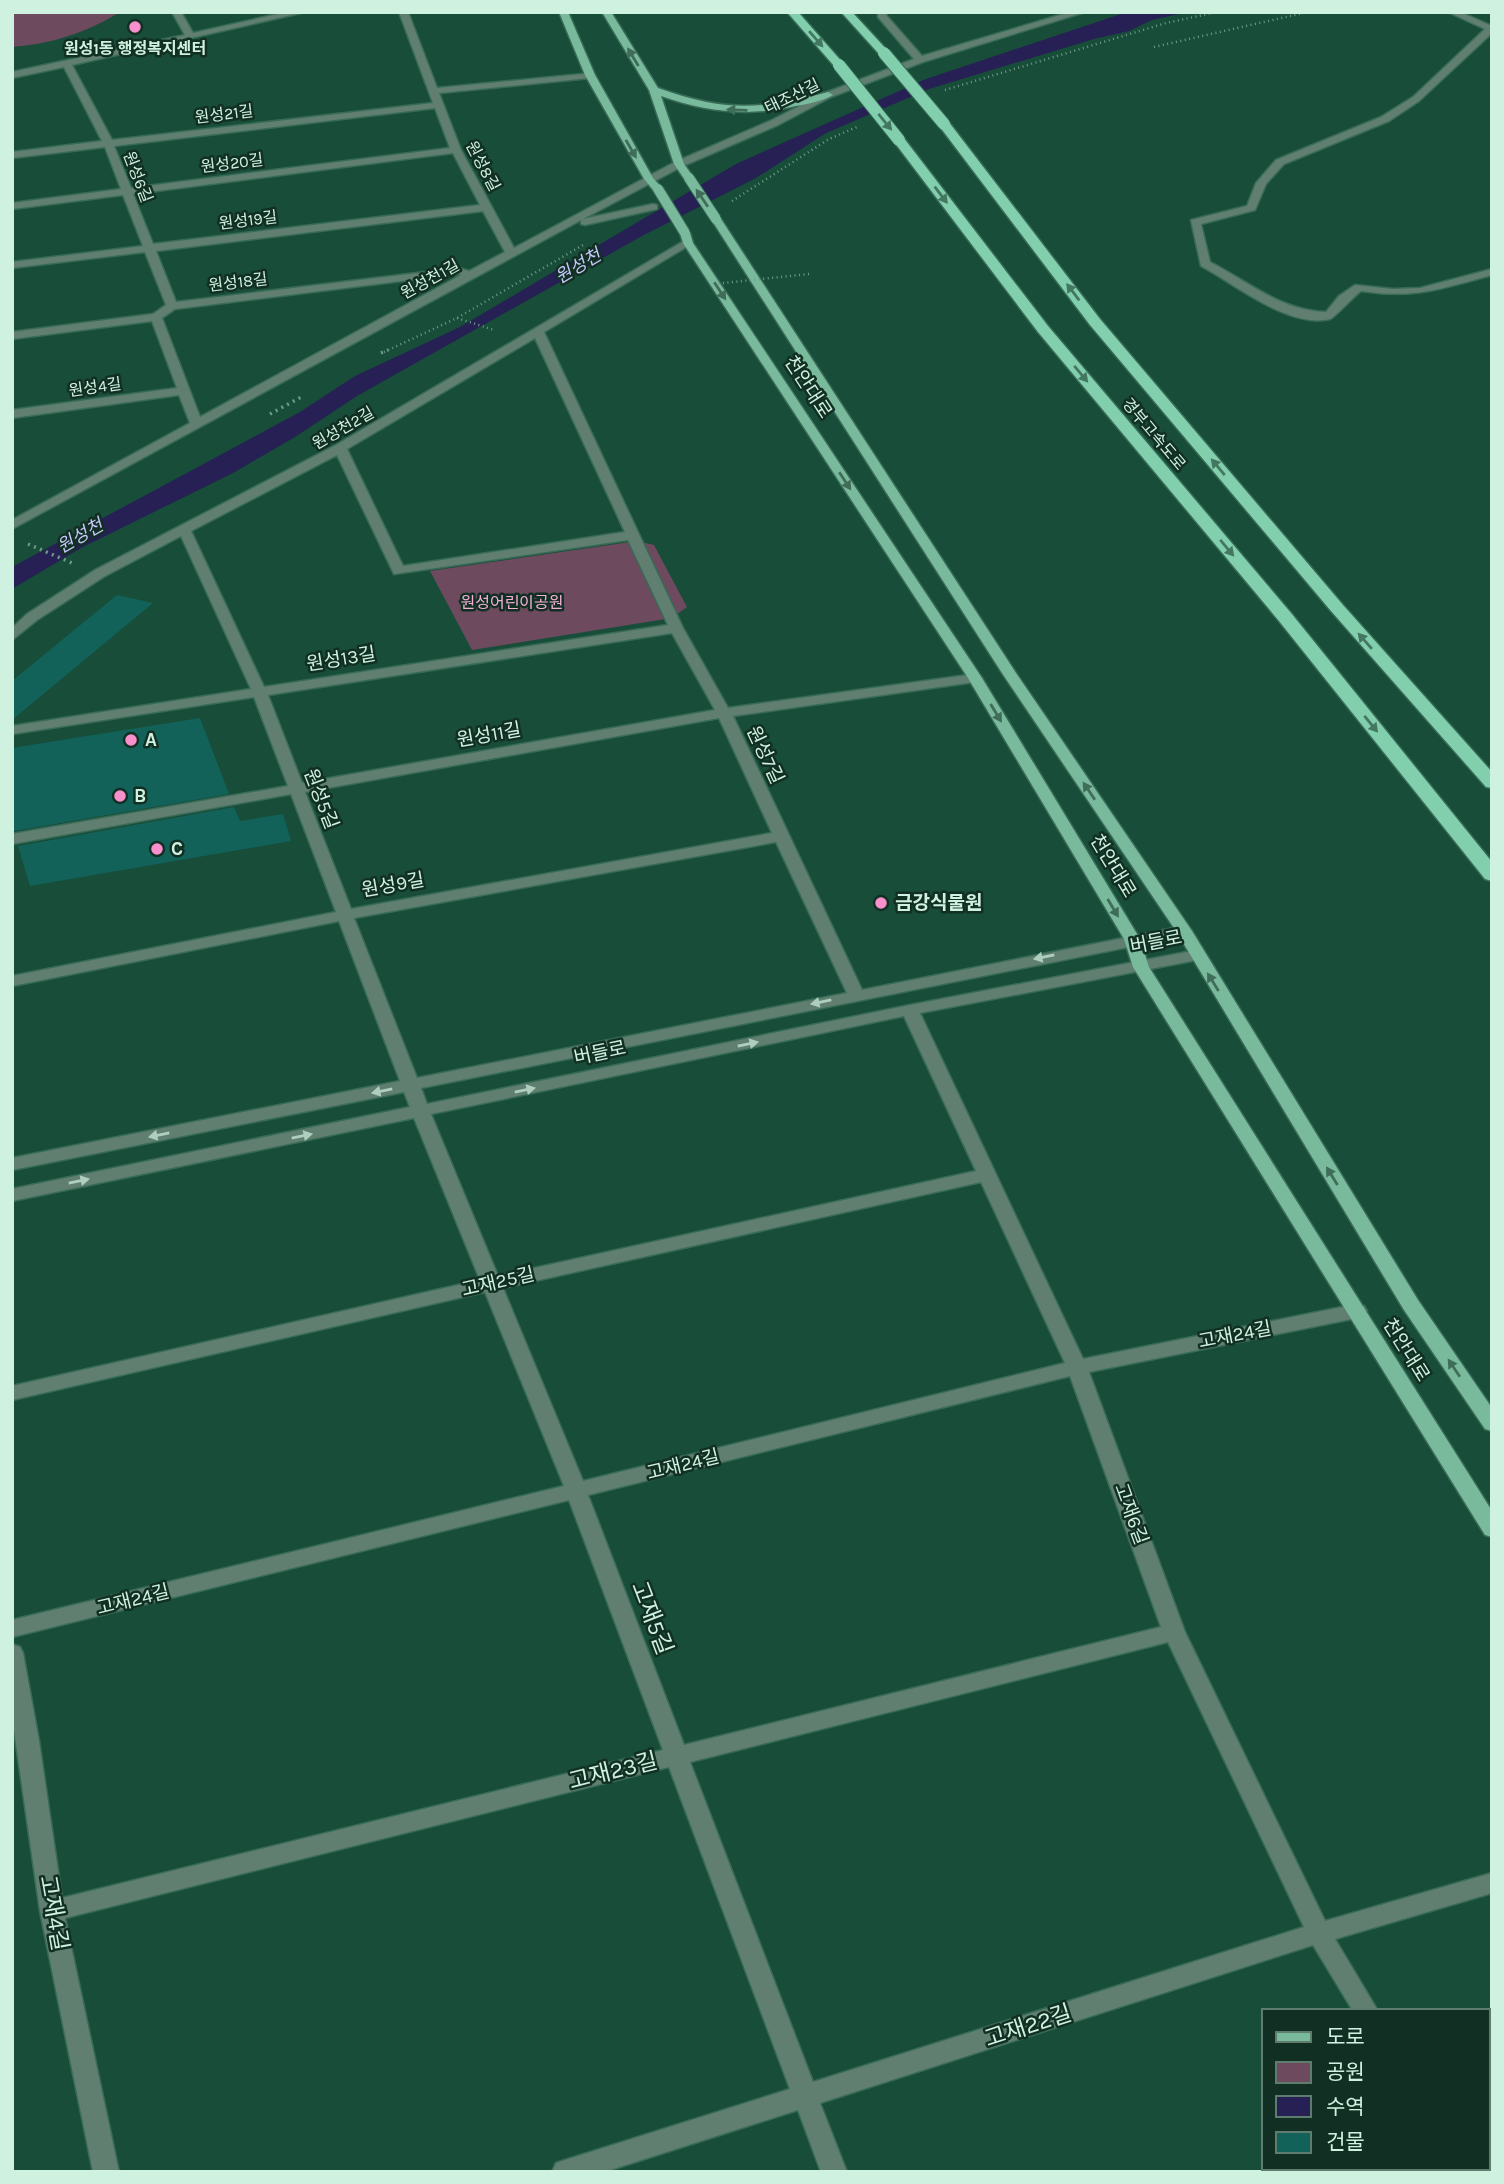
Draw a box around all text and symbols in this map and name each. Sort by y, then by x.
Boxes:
marker: 원성1동 행정복지센터 [127,19,143,35]
one-way arrow [808,30,824,48]
place label: 원성1동 행정복지센터 [64,39,206,58]
one-way arrow [627,48,639,67]
street label: 태조산길 [761,75,823,117]
street label: 원성21길 [194,101,254,127]
one-way arrow [726,104,748,115]
one-way arrow [877,112,892,130]
street label: 원성8길 [462,138,504,194]
one-way arrow [625,139,637,158]
street label: 원성6길 [120,149,156,205]
street label: 원성20길 [200,150,264,176]
one-way arrow [933,185,948,203]
one-way arrow [696,189,709,208]
street label: 원성19길 [218,207,278,233]
water label: 원성천 [551,243,607,288]
street label: 원성천1길 [397,255,463,303]
street label: 원성18길 [207,269,269,295]
one-way arrow [713,282,727,300]
one-way arrow [1065,284,1080,302]
street label: 천안대로 [780,352,836,422]
one-way arrow [1073,365,1088,382]
street label: 원성4길 [67,374,123,400]
street label: 경부고속도로 [1118,394,1190,474]
street label: 원성천2길 [309,403,377,453]
one-way arrow [1211,459,1226,476]
one-way arrow [838,472,852,490]
water label: 원성천 [53,513,109,558]
one-way arrow [1219,539,1235,557]
park label: 원성어린이공원 [460,593,564,612]
one-way arrow [1358,632,1374,649]
street label: 원성13길 [305,643,377,675]
one-way arrow [990,703,1002,722]
one-way arrow [1363,716,1378,733]
street label: 원성11길 [455,719,523,751]
street label: 원성7길 [742,723,788,787]
place label: A [145,729,157,751]
marker: A [123,732,139,748]
street label: 원성5길 [299,766,343,832]
one-way arrow [1082,782,1096,800]
place label: B [134,785,146,807]
marker: B [112,788,128,804]
street label: 천안대로 [1086,830,1140,902]
place label: C [171,838,183,860]
marker: C [149,841,165,857]
street label: 원성9길 [360,869,426,901]
place label: 금강식물원 [895,892,982,914]
marker: 금강식물원 [873,895,889,911]
one-way arrow [1107,898,1120,917]
street label: 버들로 [1128,926,1184,958]
one-way arrow [1033,951,1055,962]
one-way arrow [1207,972,1219,991]
one-way arrow [810,996,832,1007]
street label: 버들로 [572,1037,628,1069]
one-way arrow [737,1038,759,1049]
one-way arrow [514,1084,536,1095]
one-way arrow [371,1086,393,1097]
one-way arrow [148,1130,170,1141]
one-way arrow [291,1130,313,1141]
one-way arrow [1325,1166,1338,1185]
one-way arrow [68,1176,90,1187]
street label: 고재25길 [459,1263,537,1301]
street label: 천안대로 [1378,1315,1434,1385]
street label: 고재24길 [1197,1317,1273,1353]
one-way arrow [1447,1358,1460,1378]
street label: 고재24길 [644,1445,722,1485]
street label: 고재6길 [1110,1480,1152,1548]
street label: 고재5길 [626,1577,678,1659]
street label: 고재24길 [94,1580,172,1620]
street label: 고재23길 [566,1747,660,1795]
street label: 고재4길 [34,1873,74,1953]
street label: 고재22길 [981,1999,1075,2053]
legend [1262,2009,1490,2170]
text: 도로 [1326,2025,1365,2049]
text: 공원 [1326,2060,1365,2084]
text: 수역 [1326,2095,1365,2119]
text: 건물 [1326,2130,1365,2154]

